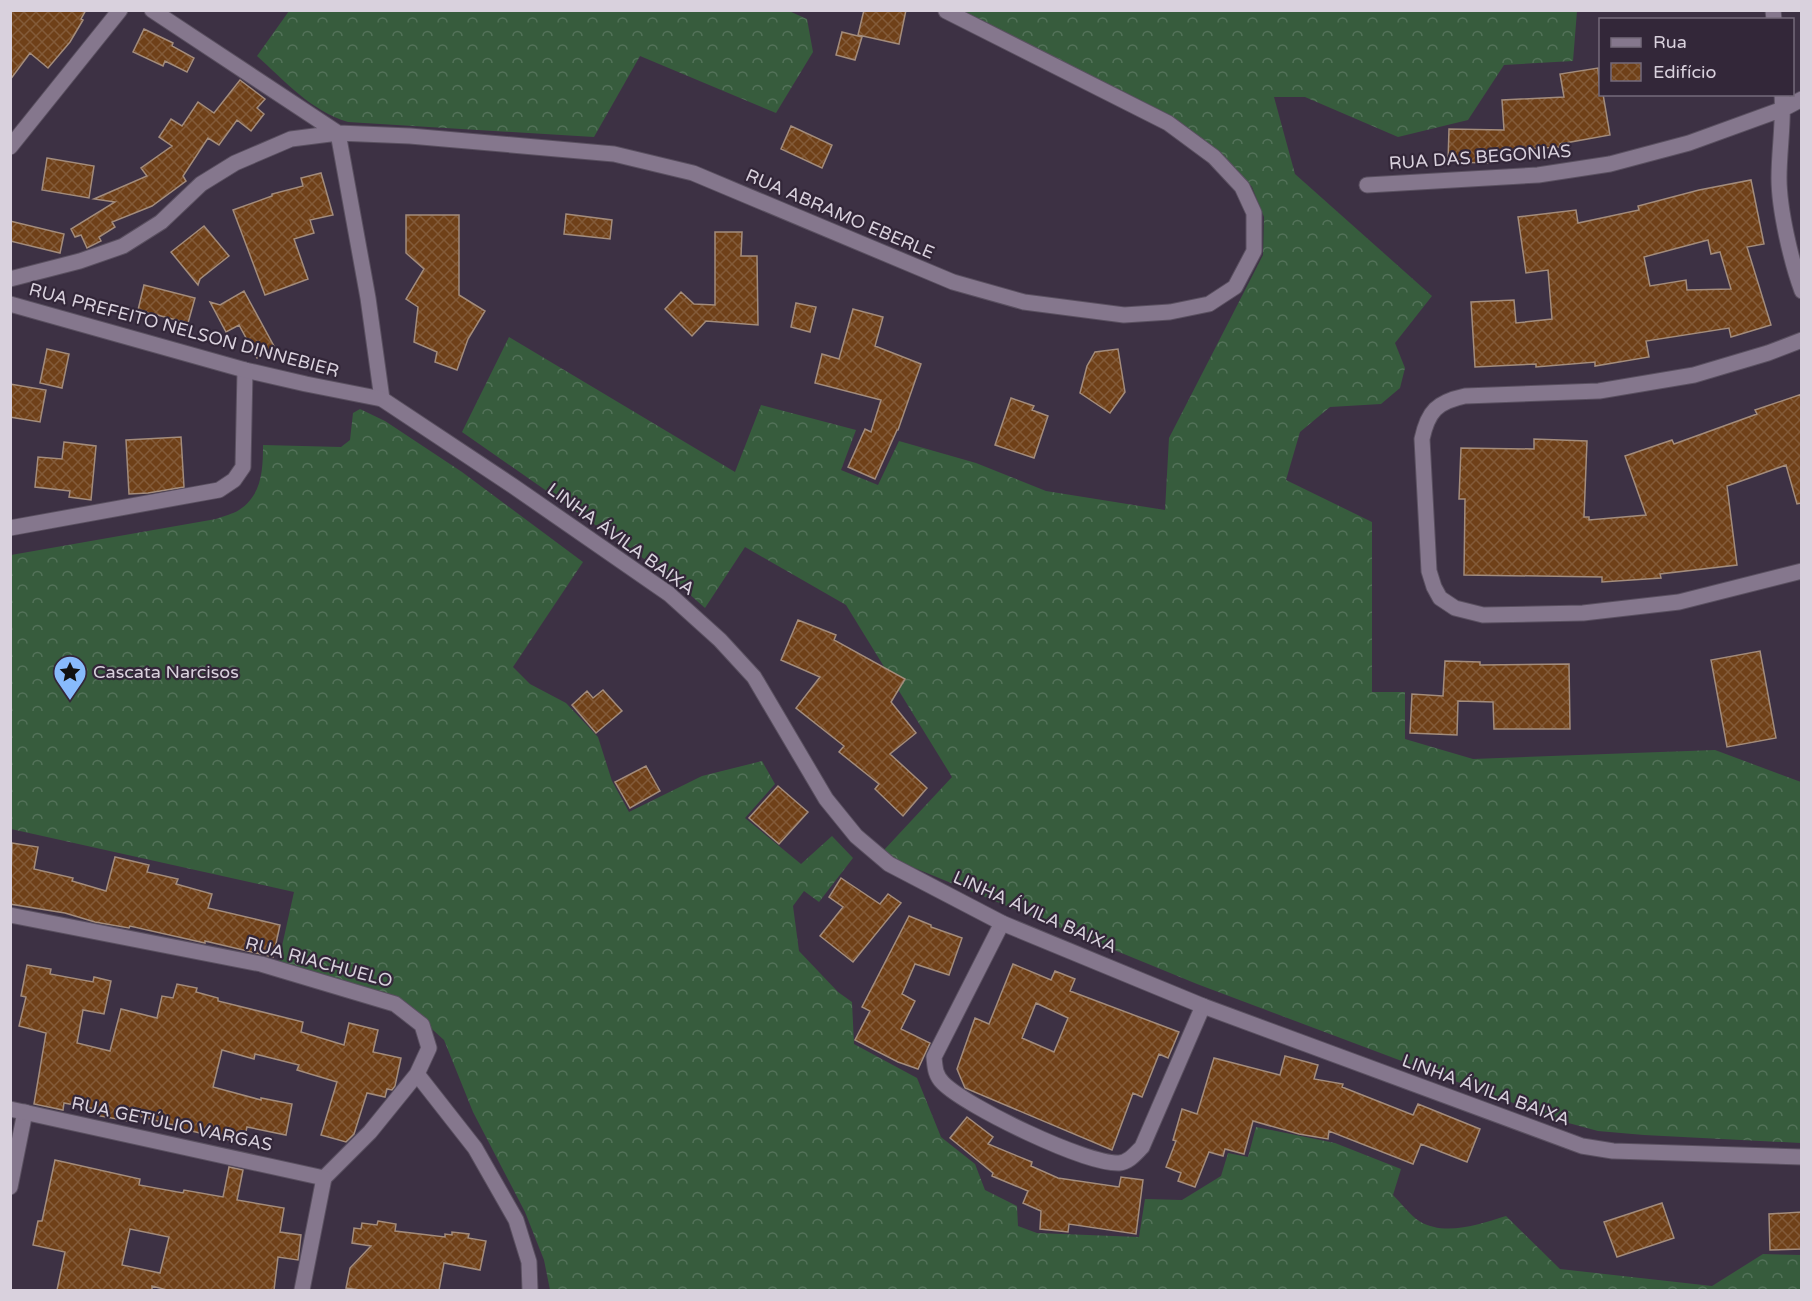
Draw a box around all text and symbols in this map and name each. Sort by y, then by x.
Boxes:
legend [1599,18,1794,96]
text: Rua [1653,31,1687,53]
text: Edifício [1653,61,1717,83]
street label: RUA DAS BEGONIAS [1388,140,1572,174]
street label: RUA ABRAMO EBERLE [742,164,938,264]
street label: RUA PREFEITO NELSON DINNEBIER [27,278,341,382]
street label: LINHA ÁVILA BAIXA [543,478,699,600]
place icon: Cascata Narcisos [52,654,88,701]
place label: Cascata Narcisos [93,661,239,683]
street label: LINHA ÁVILA BAIXA [950,866,1120,958]
street label: RUA RIACHUELO [243,932,395,992]
street label: LINHA ÁVILA BAIXA [1399,1049,1573,1131]
street label: RUA GETÚLIO VARGAS [70,1092,274,1156]

